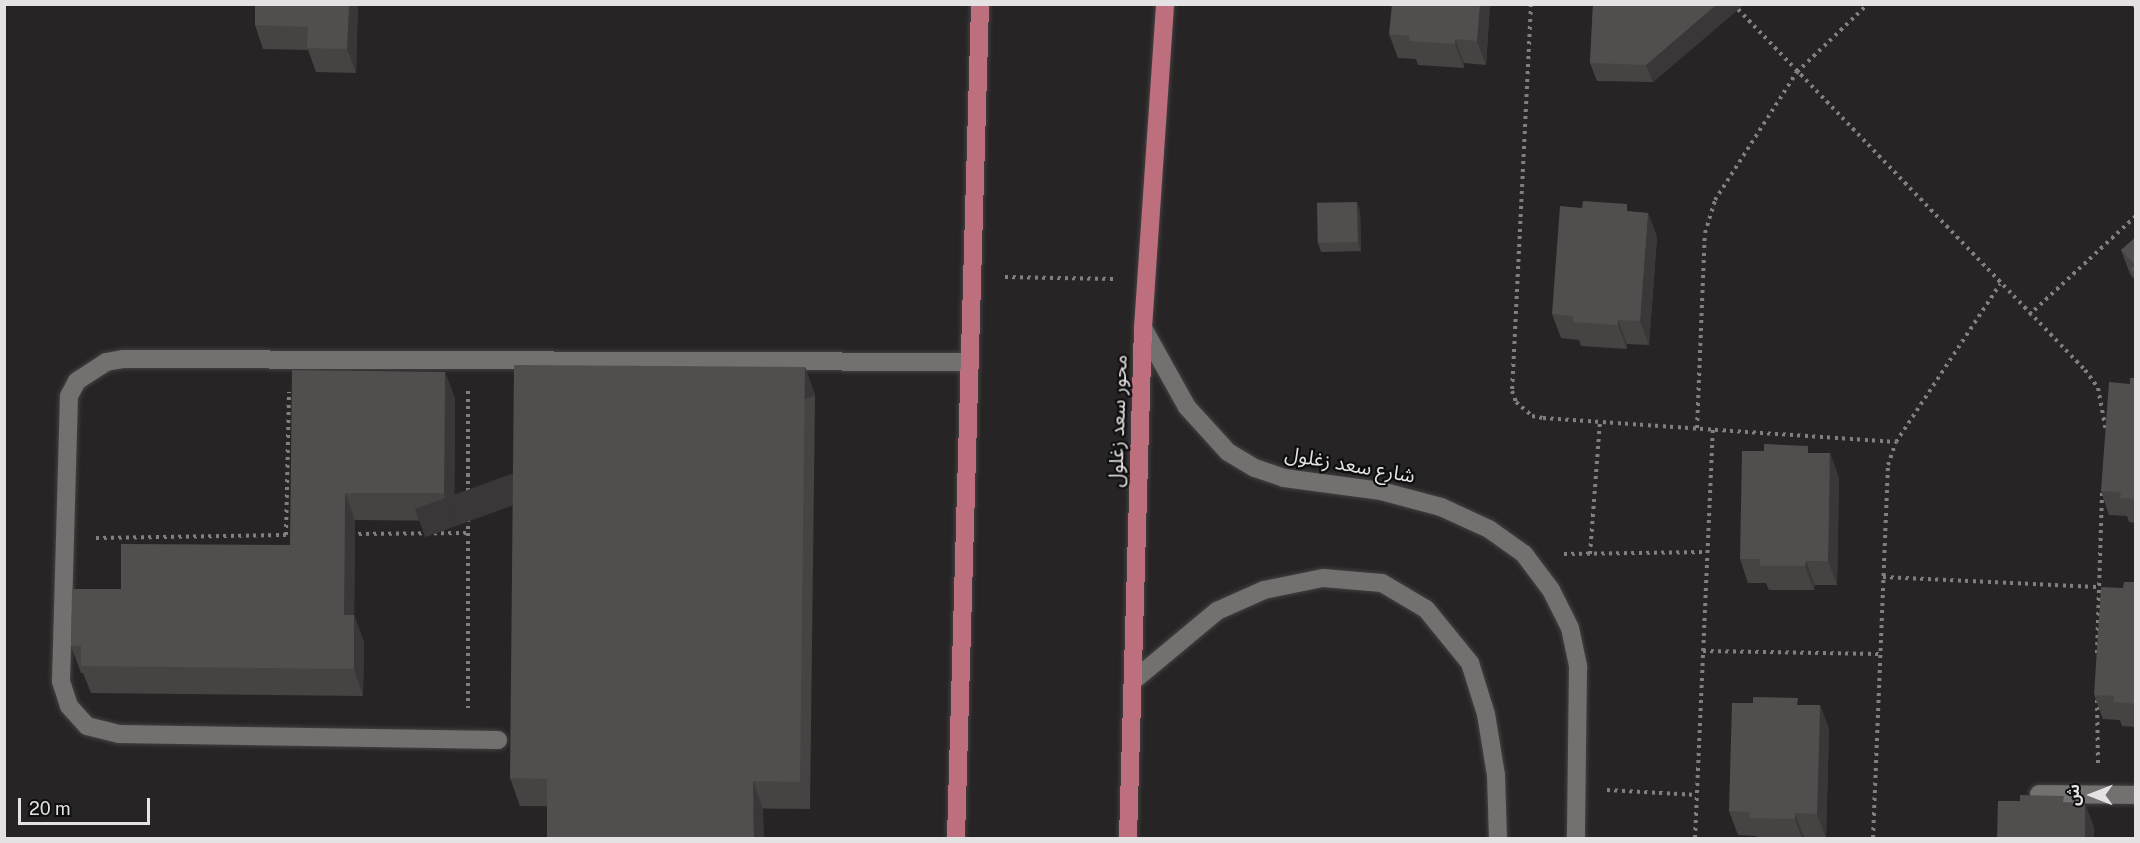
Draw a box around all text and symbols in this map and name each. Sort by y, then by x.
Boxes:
street label: محور سعد زغلول [1104,354,1132,488]
street label: شارع سعد زغلول [1283,442,1417,488]
north arrow [2062,765,2122,825]
text: ش [2064,784,2083,806]
scale bar [21,786,153,824]
text: 20 m [29,798,71,819]

